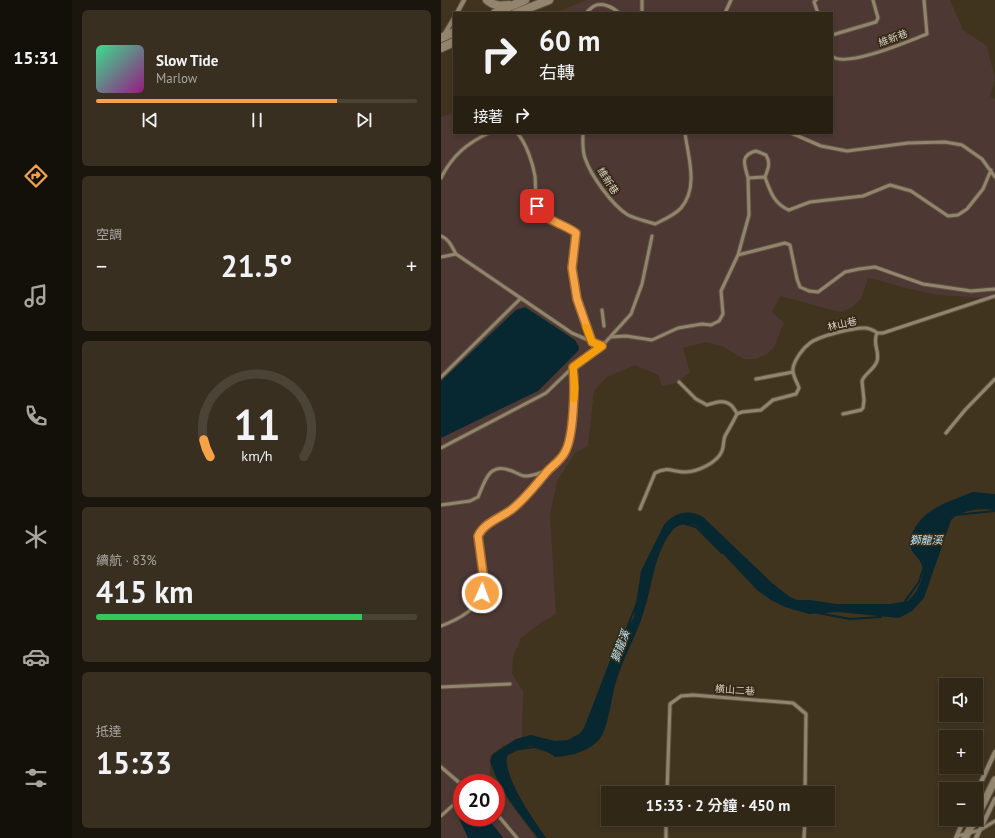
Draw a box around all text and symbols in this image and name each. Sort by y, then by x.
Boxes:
text: 60 m [539,22,600,59]
street label: 維新巷 [877,27,909,49]
icon: right [473,28,525,80]
text: 15:31 [13,46,59,69]
text: Slow Tide [156,51,218,70]
text: 右轉 [539,61,575,84]
text: Marlow [156,70,197,87]
icon: right [511,104,533,126]
text: 接著 [473,107,503,126]
icon: previous [139,109,161,131]
icon: pause [246,109,268,131]
icon: next [353,109,375,131]
icon: directions [22,162,50,190]
street label: 維新巷 [594,165,622,197]
pin [520,189,554,223]
icon: arrive [526,195,548,217]
text: 空調 [96,226,122,243]
text: 21.5° [221,246,292,285]
text: − [96,252,107,280]
text: + [406,252,417,280]
icon: music [22,282,50,310]
street label: 林山巷 [826,314,858,334]
text: 11 [233,398,280,451]
icon: phone [22,402,50,430]
text: km/h [241,446,272,465]
icon: climate [22,523,50,551]
water label: 獅龍溪 [910,533,944,547]
text: 續航 · 83% [96,552,157,569]
text: 415 km [96,572,194,611]
position arrow [461,572,503,614]
water label: 獅龍溪 [608,626,633,664]
icon: car [22,643,50,671]
map controls [939,678,983,826]
button: sound [939,678,983,722]
street label: 橫山二巷 [715,682,755,698]
text: 抵達 [96,723,122,740]
button: + [939,730,983,774]
text: 15:33 [96,743,172,782]
icon: filters [22,764,50,792]
speed limit sign: 20 [453,774,505,826]
button: − [939,782,983,826]
text: 15:33 · 2 分鐘 · 450 m [646,796,790,815]

